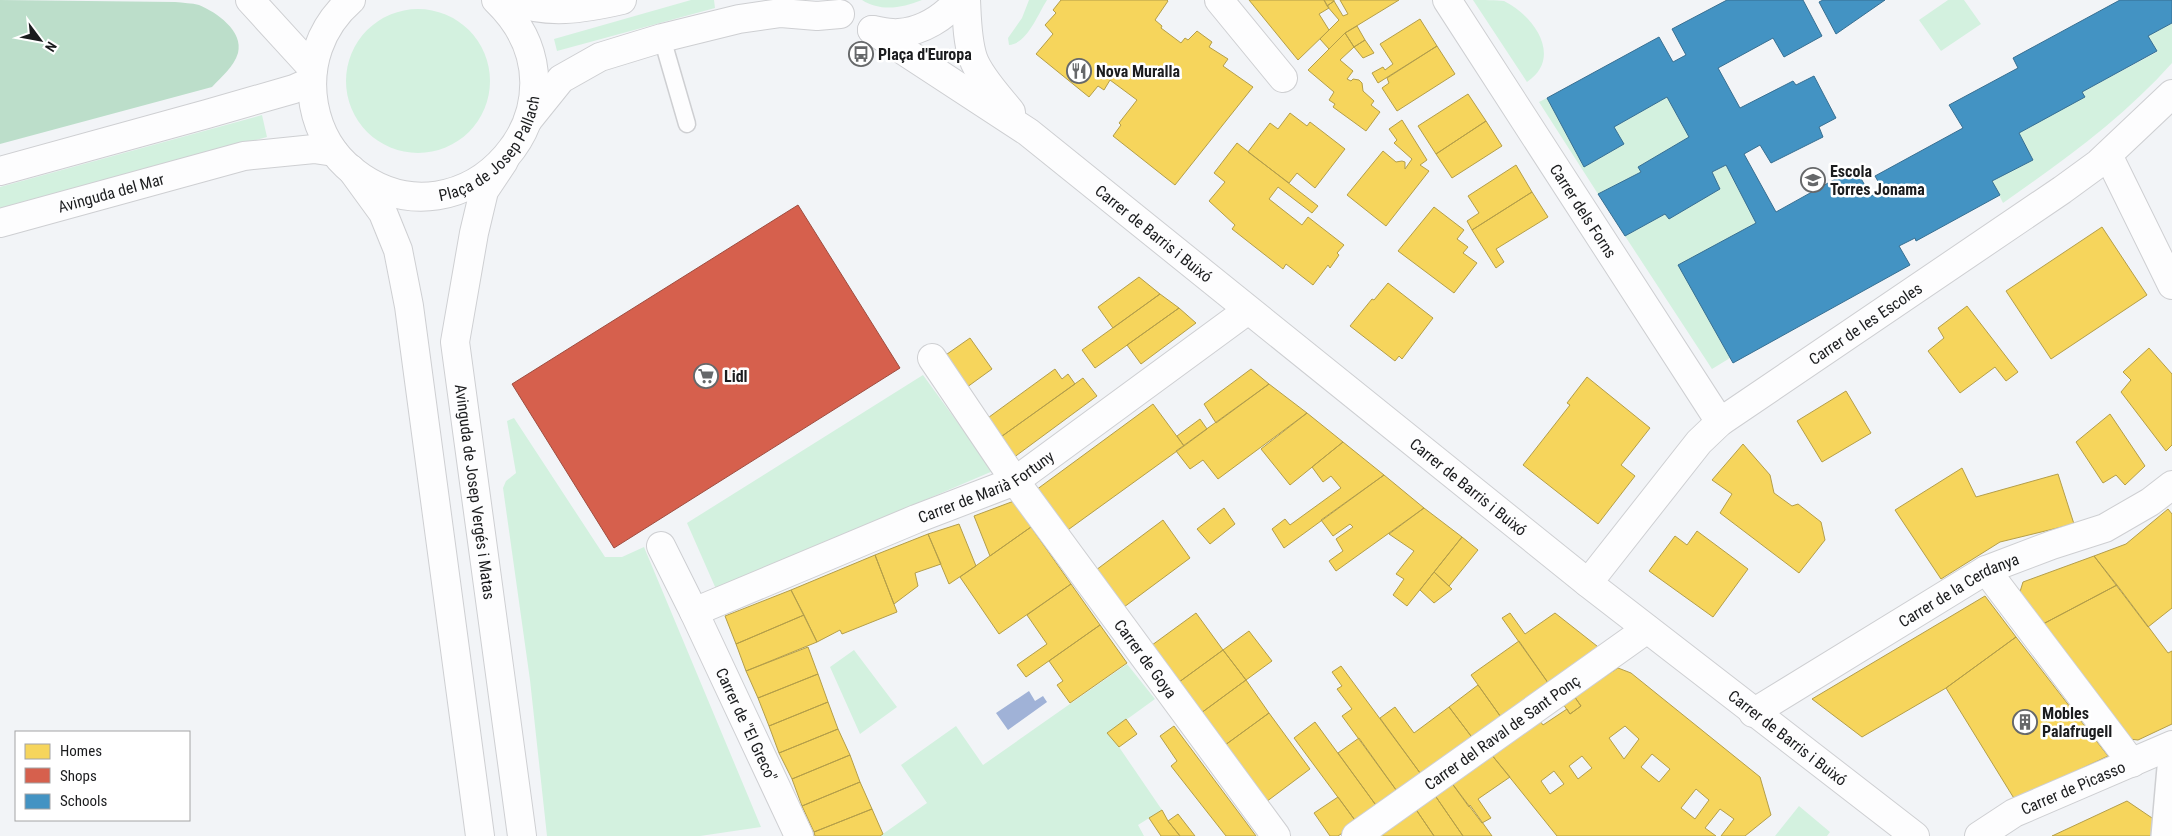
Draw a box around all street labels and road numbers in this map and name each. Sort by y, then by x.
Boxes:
street label: Plaça de Josep Pallach [437,94,543,205]
street label: Carrer dels Forns [1546,160,1621,261]
street label: Avinguda del Mar [56,169,166,216]
street label: Carrer de Barris i Buixó [1092,181,1216,286]
street label: Carrer de les Escoles [1805,278,1926,369]
street label: Avinguda de Josep Vergés i Matas [451,383,499,601]
street label: Carrer de Barris i Buixó [1406,434,1531,540]
street label: Carrer de Marià Fortuny [915,446,1058,527]
street label: Carrer de la Cerdanya [1895,549,2021,631]
street label: Carrer de Goya [1110,616,1181,702]
street label: Carrer de "El Greco" [712,665,781,784]
street label: Carrer del Raval de Sant Ponç [1421,671,1583,794]
street label: Carrer de Barris i Buixó [1725,686,1851,789]
street label: Carrer de Picasso [2018,757,2128,818]

